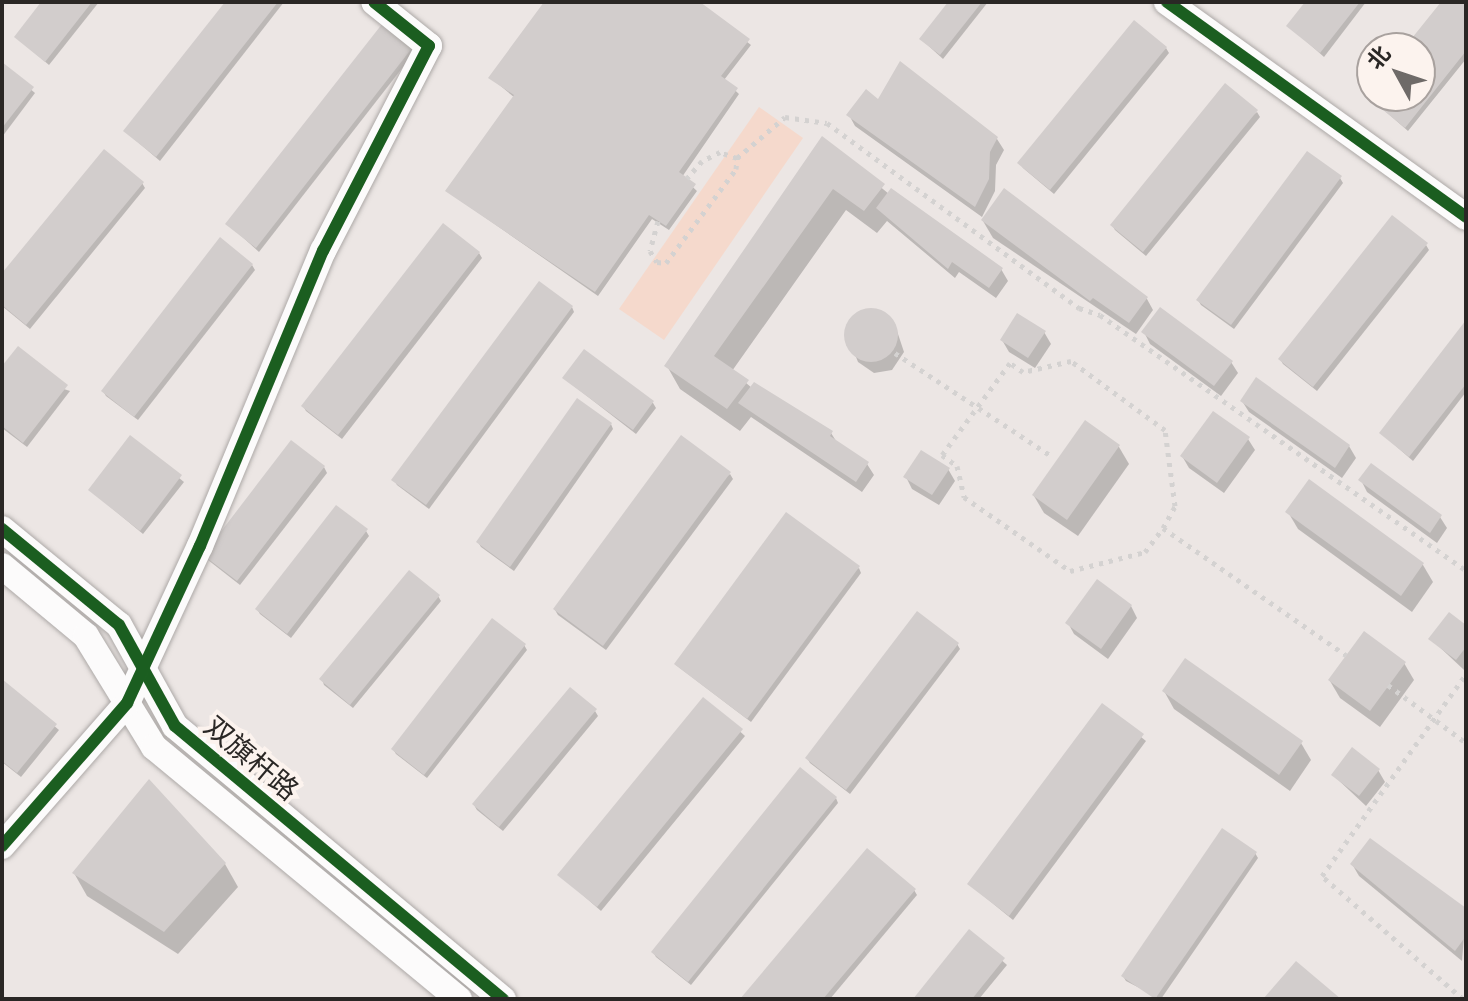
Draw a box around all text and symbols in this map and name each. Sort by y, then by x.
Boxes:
north arrow [1356,32,1436,112]
text: 北 [1362,41,1395,74]
street label: 双旗杆路 [197,710,305,808]

